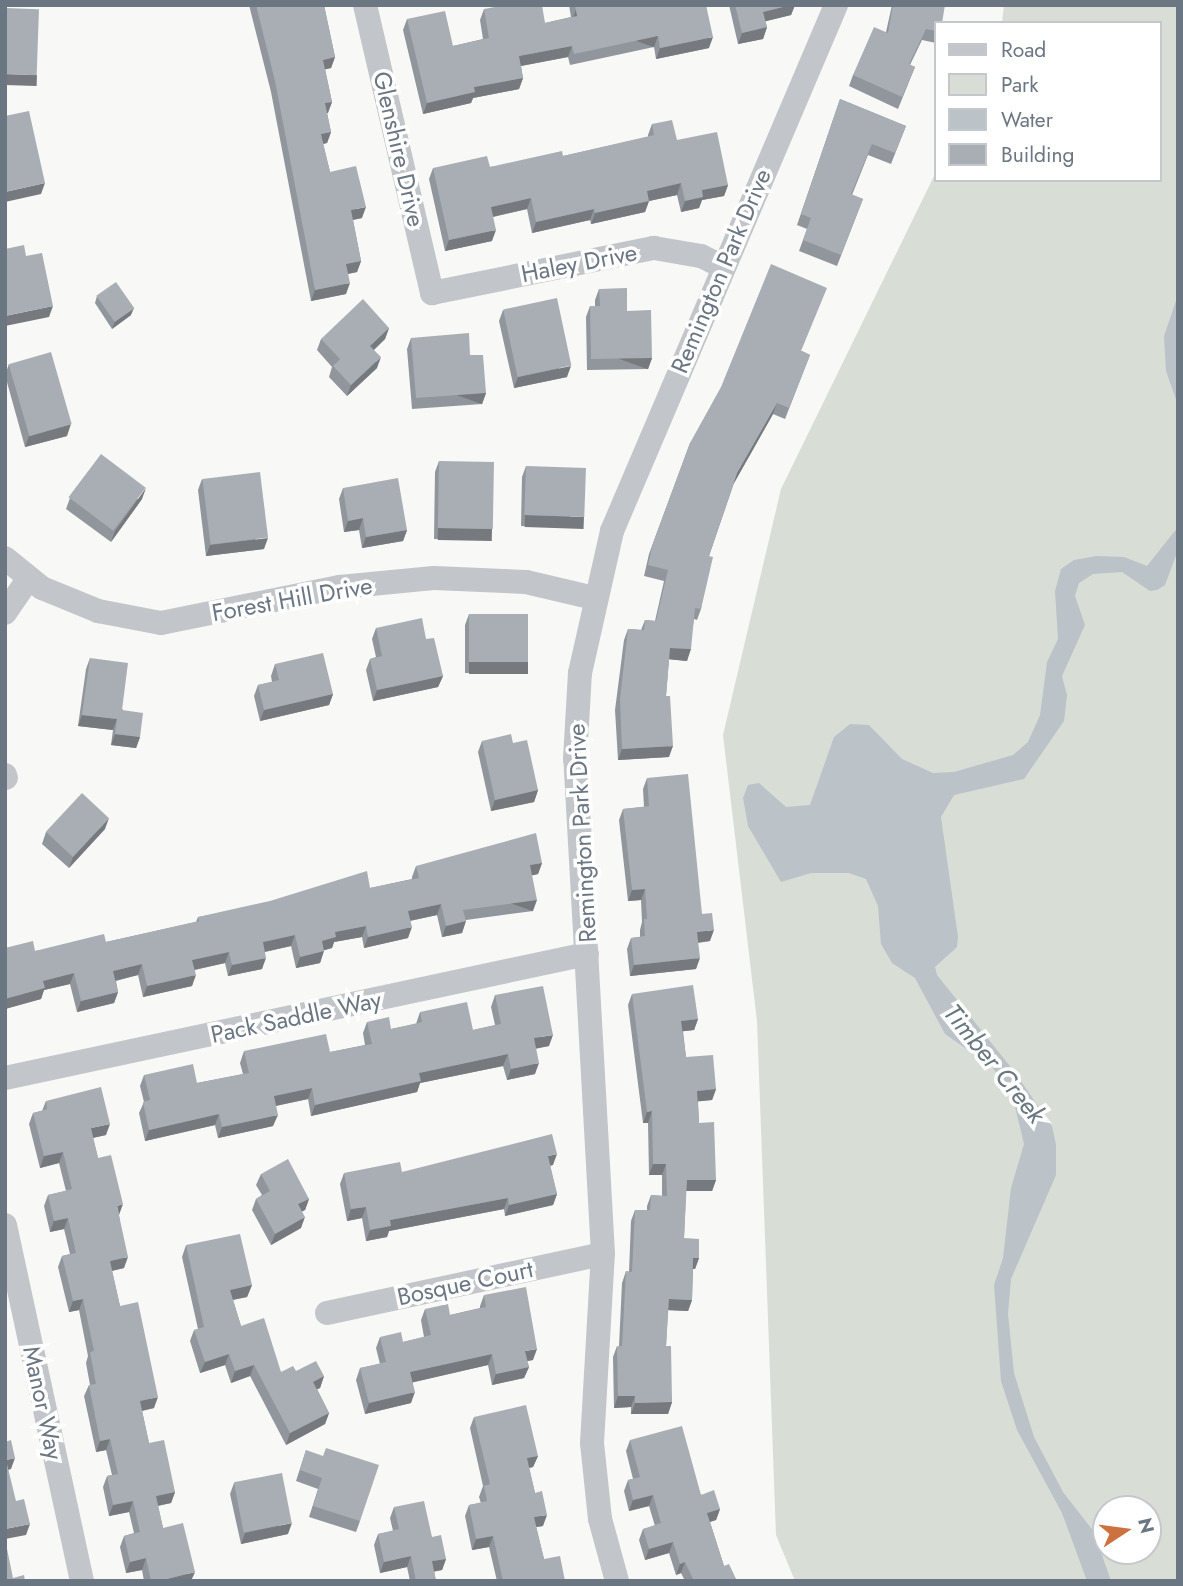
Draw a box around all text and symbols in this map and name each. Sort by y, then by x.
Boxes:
legend [934,21,1162,182]
text: Road [1001,35,1046,65]
street label: Glenshire Drive [367,69,431,229]
text: Park [1001,70,1038,100]
text: Water [1001,105,1053,135]
text: Building [1001,140,1074,170]
street label: Remington Park Drive [665,165,777,377]
street label: Haley Drive [519,238,639,288]
street label: Forest Hill Drive [210,571,374,627]
street label: Remington Park Drive [562,723,602,943]
street label: Pack Saddle Way [208,985,384,1049]
water label: Timber Creek [936,998,1052,1130]
street label: Bosque Court [394,1255,536,1311]
street label: Manor Way [17,1344,69,1462]
north arrow [1092,1495,1162,1565]
text: N [1131,1515,1161,1536]

